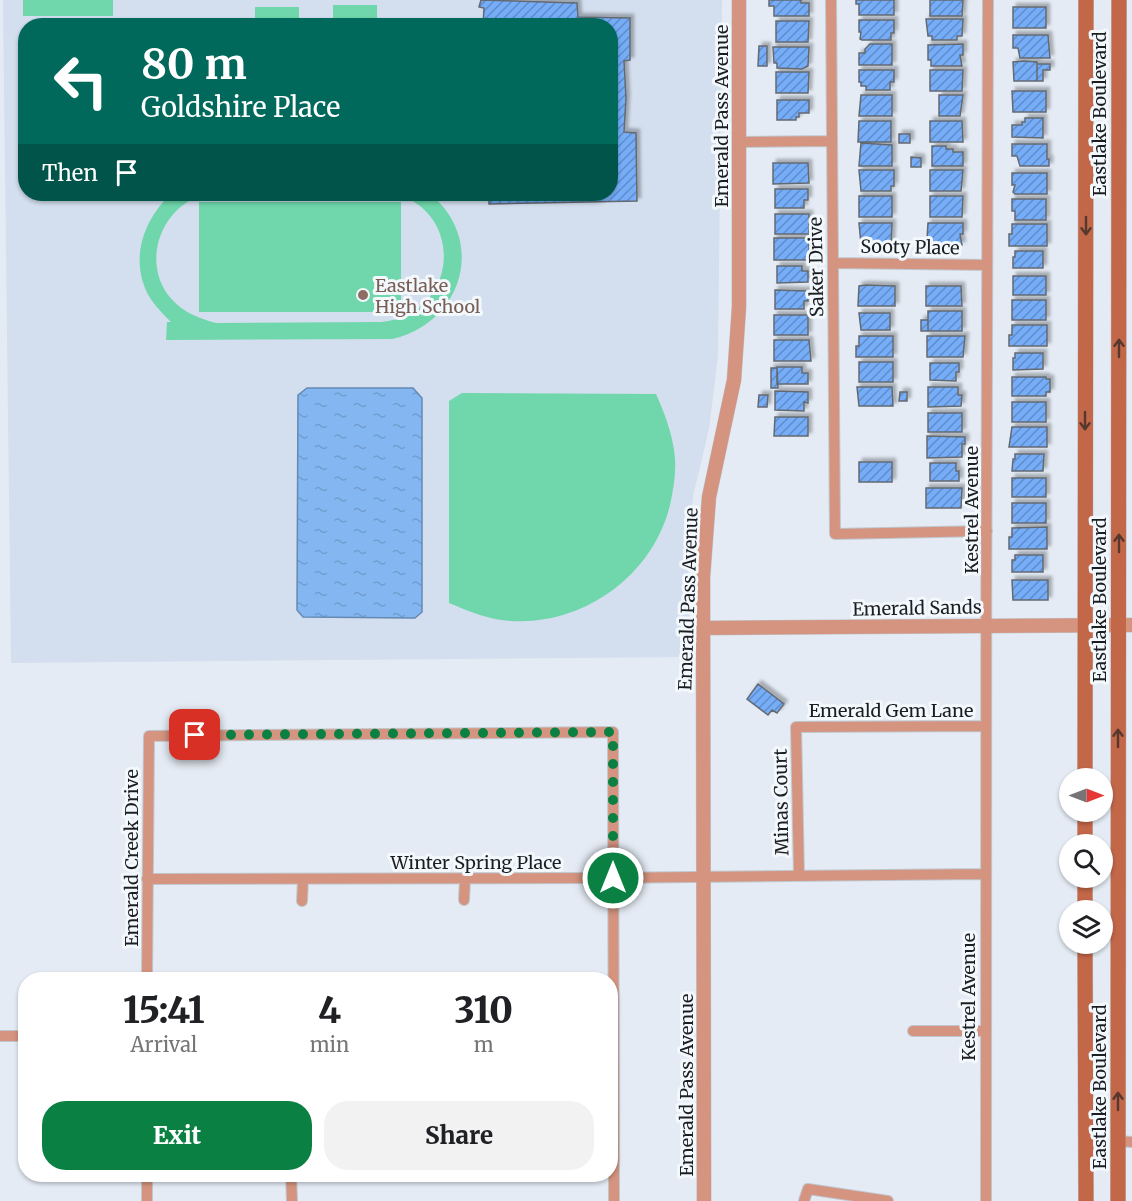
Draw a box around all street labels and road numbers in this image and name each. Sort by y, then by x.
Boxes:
street label: Emerald Pass Avenue [710,24,733,208]
street label: Eastlake Boulevard [1088,31,1111,196]
street label: Saker Drive [804,217,828,317]
street label: Sooty Place [860,235,960,259]
street label: Kestrel Avenue [960,446,983,574]
street label: Emerald Pass Avenue [673,507,703,691]
street label: Eastlake Boulevard [1088,517,1111,682]
street label: Emerald Sands [852,595,982,621]
street label: Emerald Gem Lane [809,699,973,722]
street label: Minas Court [769,748,793,856]
street label: Emerald Creek Drive [120,769,143,947]
street label: Winter Spring Place [389,851,562,874]
street label: Kestrel Avenue [957,933,980,1061]
street label: Emerald Pass Avenue [675,993,698,1177]
street label: Eastlake Boulevard [1088,1004,1111,1169]

